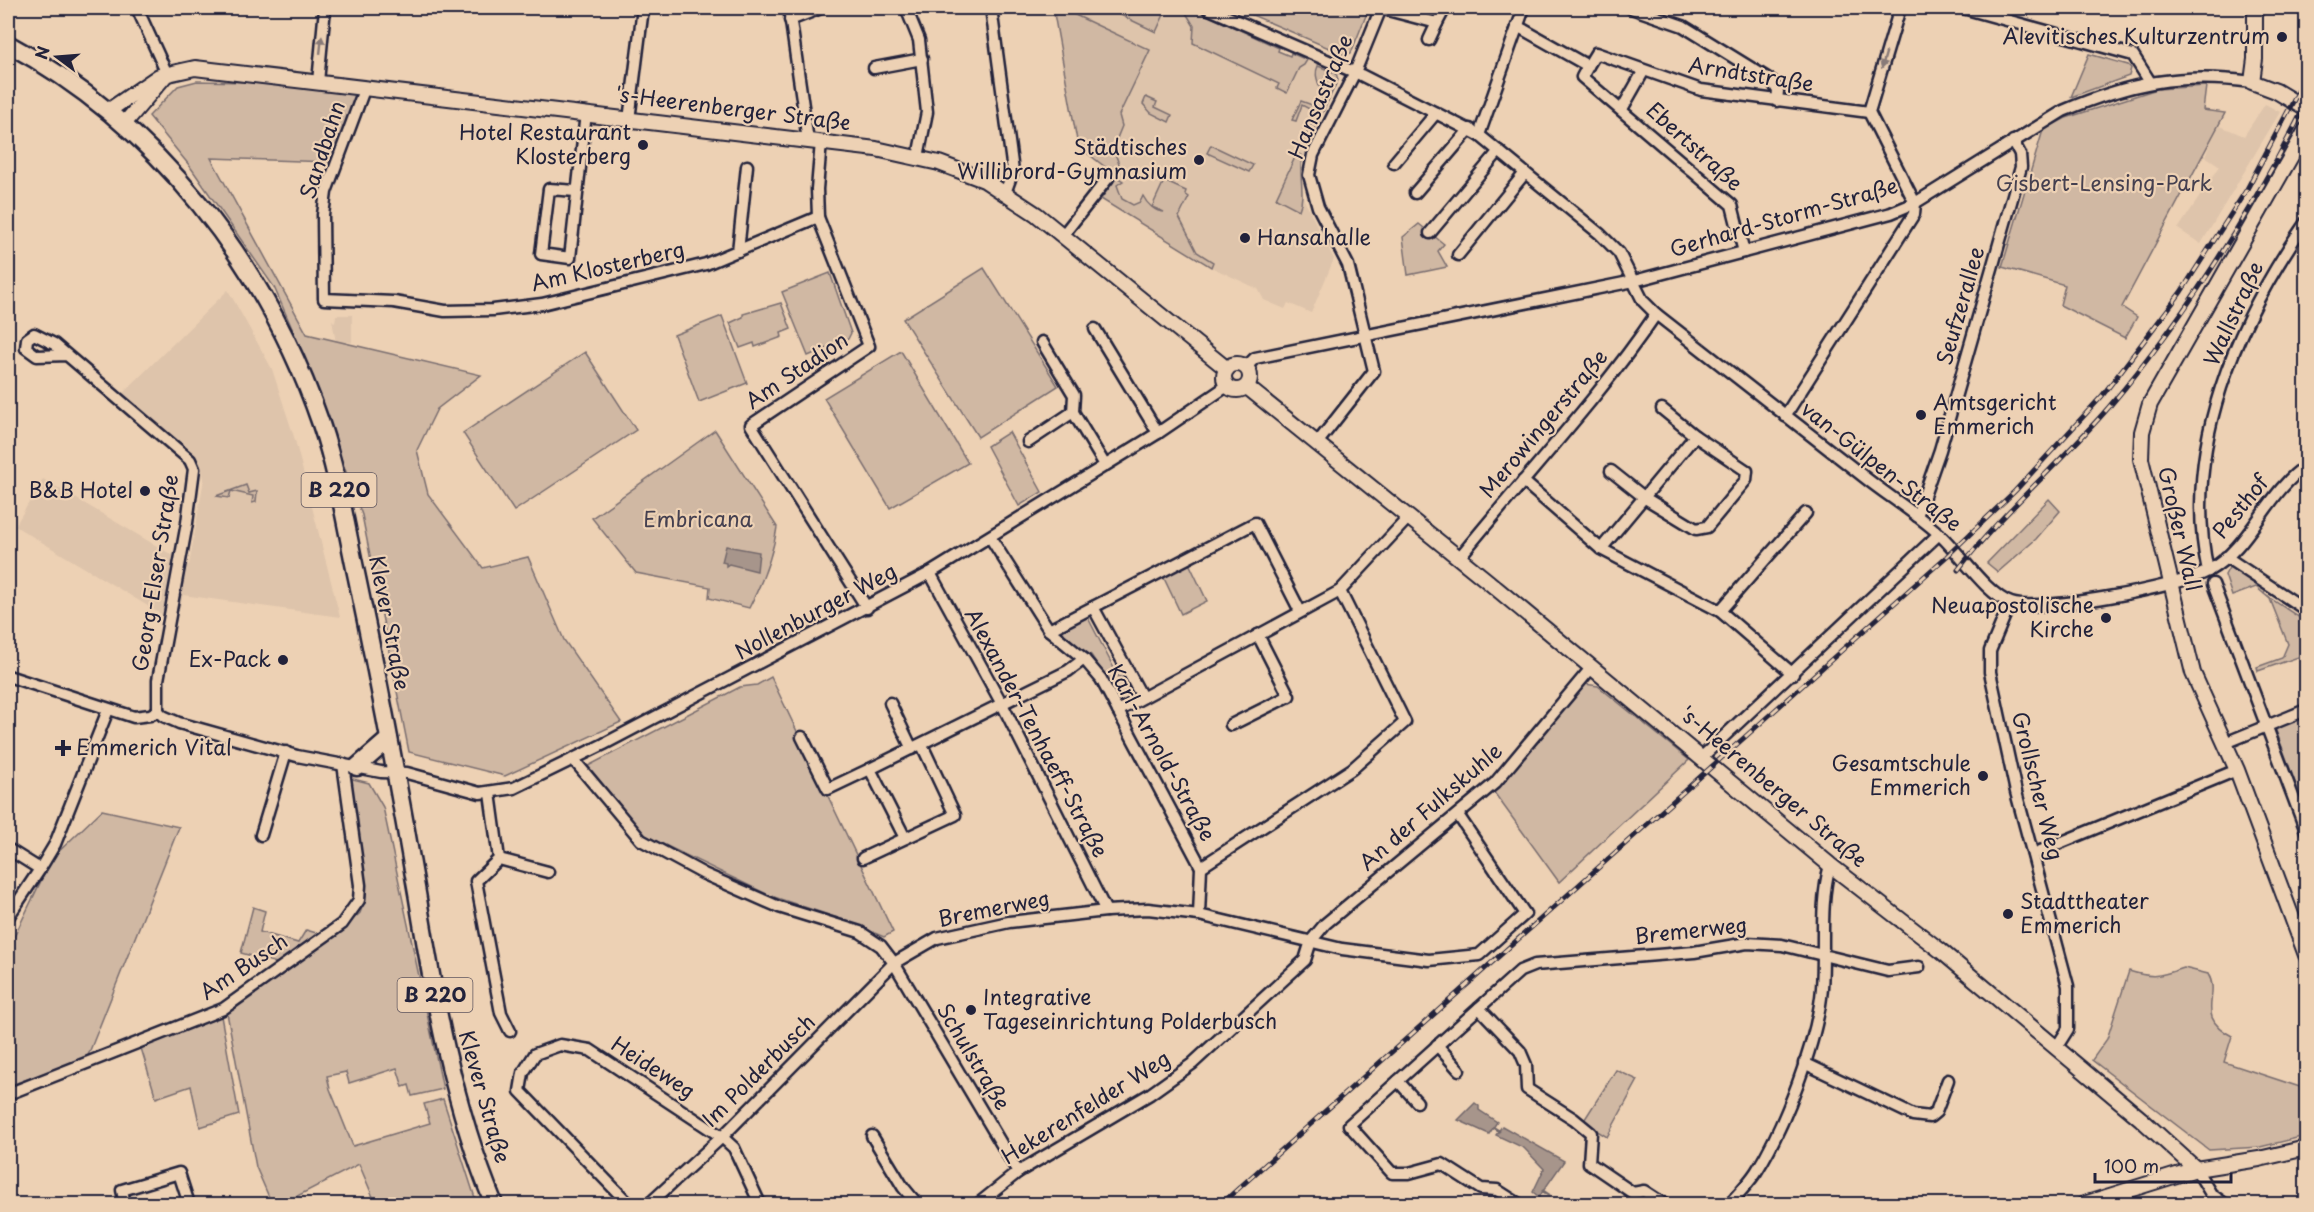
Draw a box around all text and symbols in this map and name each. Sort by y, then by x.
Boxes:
place label: Alevitisches Kulturzentrum [2003,19,2270,51]
north arrow [27,27,87,87]
street label: Hansastraße [1279,29,1360,164]
marker: Alevitisches Kulturzentrum [2275,30,2289,44]
one-way arrow [316,35,326,54]
text: N [28,43,55,62]
street label: Arndtstraße [1687,47,1816,99]
one-way arrow [1879,51,1888,69]
street label: 's-Heerenberger Straße [614,77,853,137]
street label: Ebertstraße [1640,93,1751,198]
street label: Sandbahn [290,96,352,203]
place label: Hotel Restaurant Klosterberg [459,115,631,171]
place label: Städtisches Willibrord-Gymnasium [957,130,1187,186]
marker: Hotel Restaurant Klosterberg [636,138,650,152]
marker: Städtisches Willibrord-Gymnasium [1192,153,1206,167]
park label: Gisbert-Lensing-Park [1996,166,2213,198]
street label: Gerhard-Storm-Straße [1666,168,1901,264]
place label: Hansahalle [1257,220,1371,252]
marker: Hansahalle [1238,231,1252,245]
street label: Am Klosterberg [528,232,687,298]
street label: Seufzerallee [1927,242,1991,368]
street label: Wallstraße [2194,256,2270,371]
street label: Am Stadion [738,323,854,416]
street label: Merowingerstraße [1471,341,1614,504]
place label: Amtsgericht Emmerich [1933,385,2057,441]
street label: van-Gülpen-Straße [1795,392,1969,538]
marker: Amtsgericht Emmerich [1914,408,1928,422]
street label: Großer Wall [2151,463,2211,594]
street label: Pesthof [2204,465,2276,545]
street label: Georg-Elser-Straße [123,472,185,674]
place label: B&B Hotel [29,473,133,505]
road number: B 220 [302,473,376,507]
marker: B&B Hotel [138,484,152,498]
park label: Embricana [643,502,753,534]
street label: Klever Straße [362,553,420,693]
street label: Nollenburger Weg [728,554,902,666]
place label: Neuapostolische Kirche [1931,588,2094,644]
street label: Alexander-Tenhaeff-Straße [958,601,1117,863]
marker: Neuapostolische Kirche [2099,611,2113,625]
place label: Ex-Pack [188,642,271,674]
marker: Ex-Pack [276,653,290,667]
street label: Karl-Arnold-Straße [1101,658,1225,846]
street label: 's-Heerenberger Straße [1673,697,1875,874]
street label: Grollscher Weg [2005,708,2073,863]
place label: Emmerich Vital [76,730,232,762]
street label: An der Fulkskuhle [1351,734,1508,877]
marker: Emmerich Vital [54,739,72,757]
place label: Gesamtschule Emmerich [1832,746,1971,802]
marker: Gesamtschule Emmerich [1976,769,1990,783]
street label: Bremerweg [935,881,1052,934]
place label: Stadttheater Emmerich [2020,884,2149,940]
street label: Bremerweg [1633,907,1749,951]
marker: Stadttheater Emmerich [2001,907,2015,921]
street label: Am Busch [192,924,293,1007]
road number: B 220 [398,978,472,1012]
place label: Integrative Tageseinrichtung Polderbusch [983,980,1277,1036]
street label: Schulstraße [930,996,1019,1116]
marker: Integrative Tageseinrichtung Polderbusch [964,1003,978,1017]
street label: Im Polderbusch [694,1006,821,1133]
street label: Klever Straße [452,1026,520,1167]
street label: Heideweg [606,1027,703,1106]
street label: Hekerenfelder Weg [994,1041,1176,1171]
scale bar [2095,1146,2232,1184]
text: 100 m [2104,1152,2159,1179]

